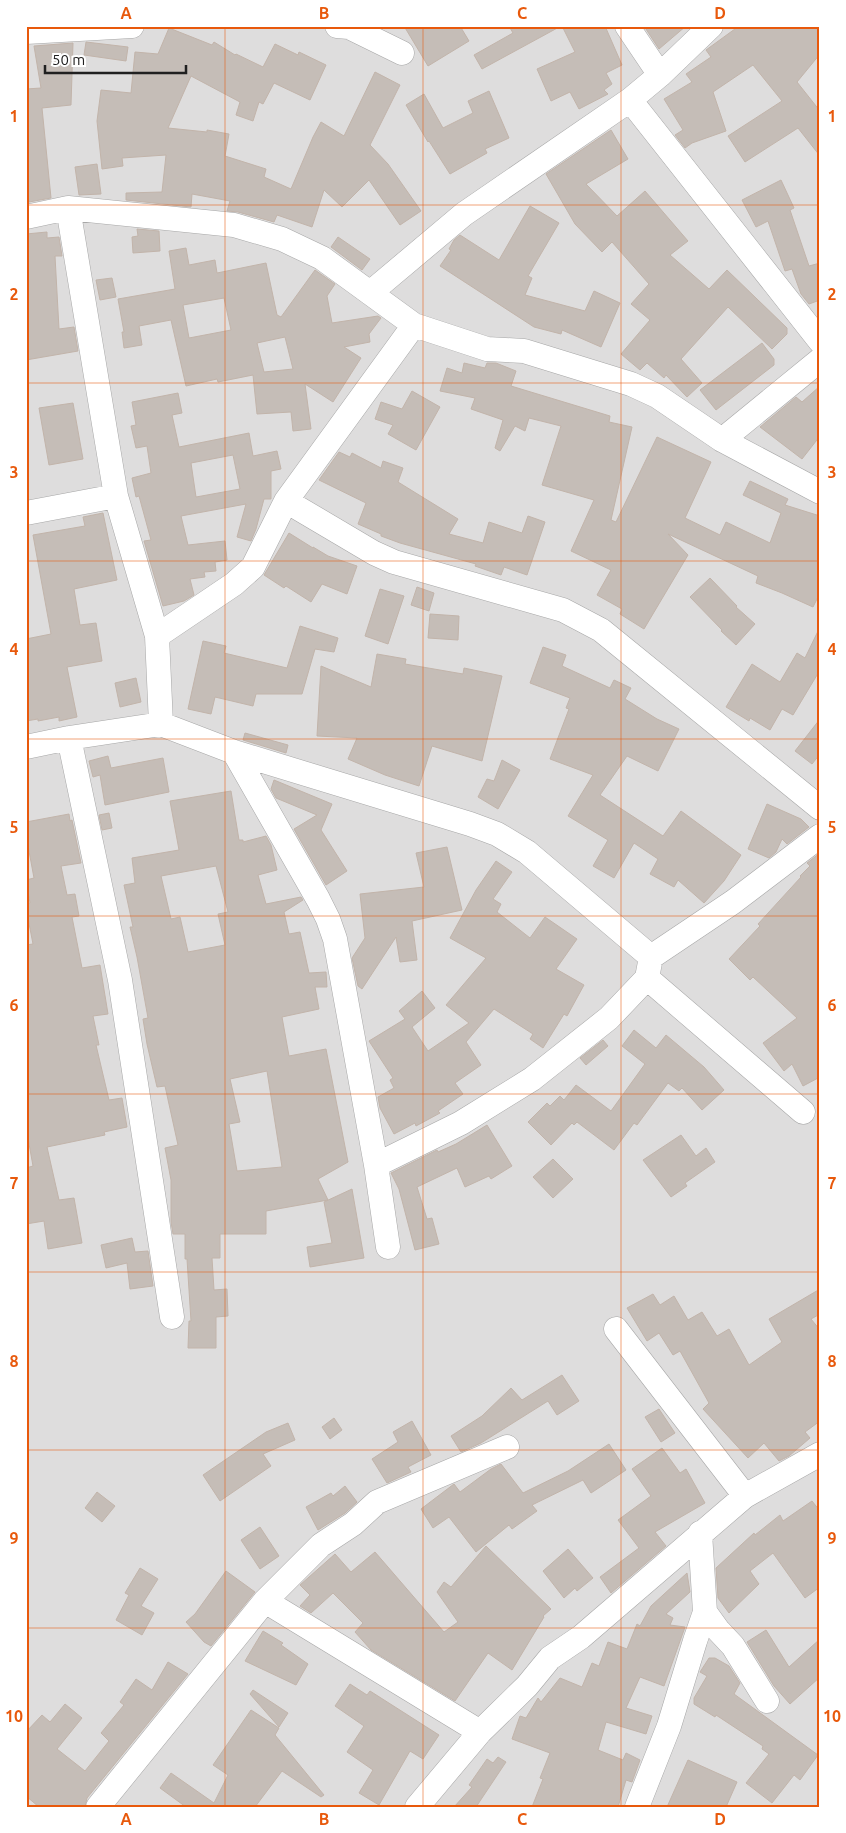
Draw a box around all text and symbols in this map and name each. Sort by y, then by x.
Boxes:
text: A [120,4,132,22]
text: B [319,4,329,22]
text: C [517,4,527,22]
text: D [714,4,726,22]
scale bar [45,42,186,74]
text: 50 m [52,51,85,68]
text: 1 [9,107,19,125]
text: 1 [827,107,837,125]
text: 2 [9,285,19,303]
text: 2 [827,285,837,303]
text: 3 [9,463,19,481]
text: 3 [827,463,837,481]
text: 4 [9,640,19,658]
text: 4 [827,640,837,658]
text: 5 [9,818,19,836]
text: 5 [827,818,837,836]
text: 6 [9,996,19,1014]
text: 6 [827,996,837,1014]
text: 7 [9,1174,19,1192]
text: 7 [827,1174,837,1192]
text: 8 [9,1352,19,1370]
text: 8 [827,1352,837,1370]
text: 9 [9,1529,19,1547]
text: 9 [827,1529,837,1547]
text: 10 [5,1707,23,1725]
text: 10 [823,1707,841,1725]
text: A [120,1810,132,1828]
text: B [319,1810,329,1828]
text: C [517,1810,527,1828]
text: D [714,1810,726,1828]

